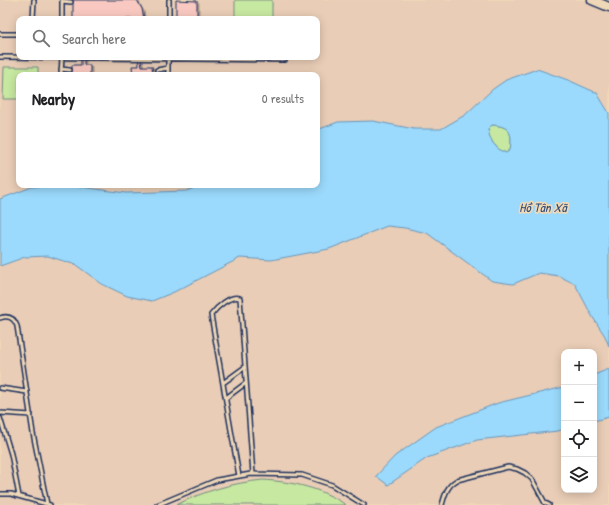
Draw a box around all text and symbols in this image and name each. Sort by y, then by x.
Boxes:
search box [16,16,320,60]
icon: search [30,27,52,49]
text: Search here [62,28,126,49]
text: Nearby [32,87,75,110]
text: 0 results [262,89,304,107]
water label: Hồ Tân Xã [519,198,569,216]
map controls [561,349,597,493]
button: + [561,349,597,385]
button: − [561,385,597,421]
button: locate [561,421,597,457]
button: layers [561,457,597,493]

